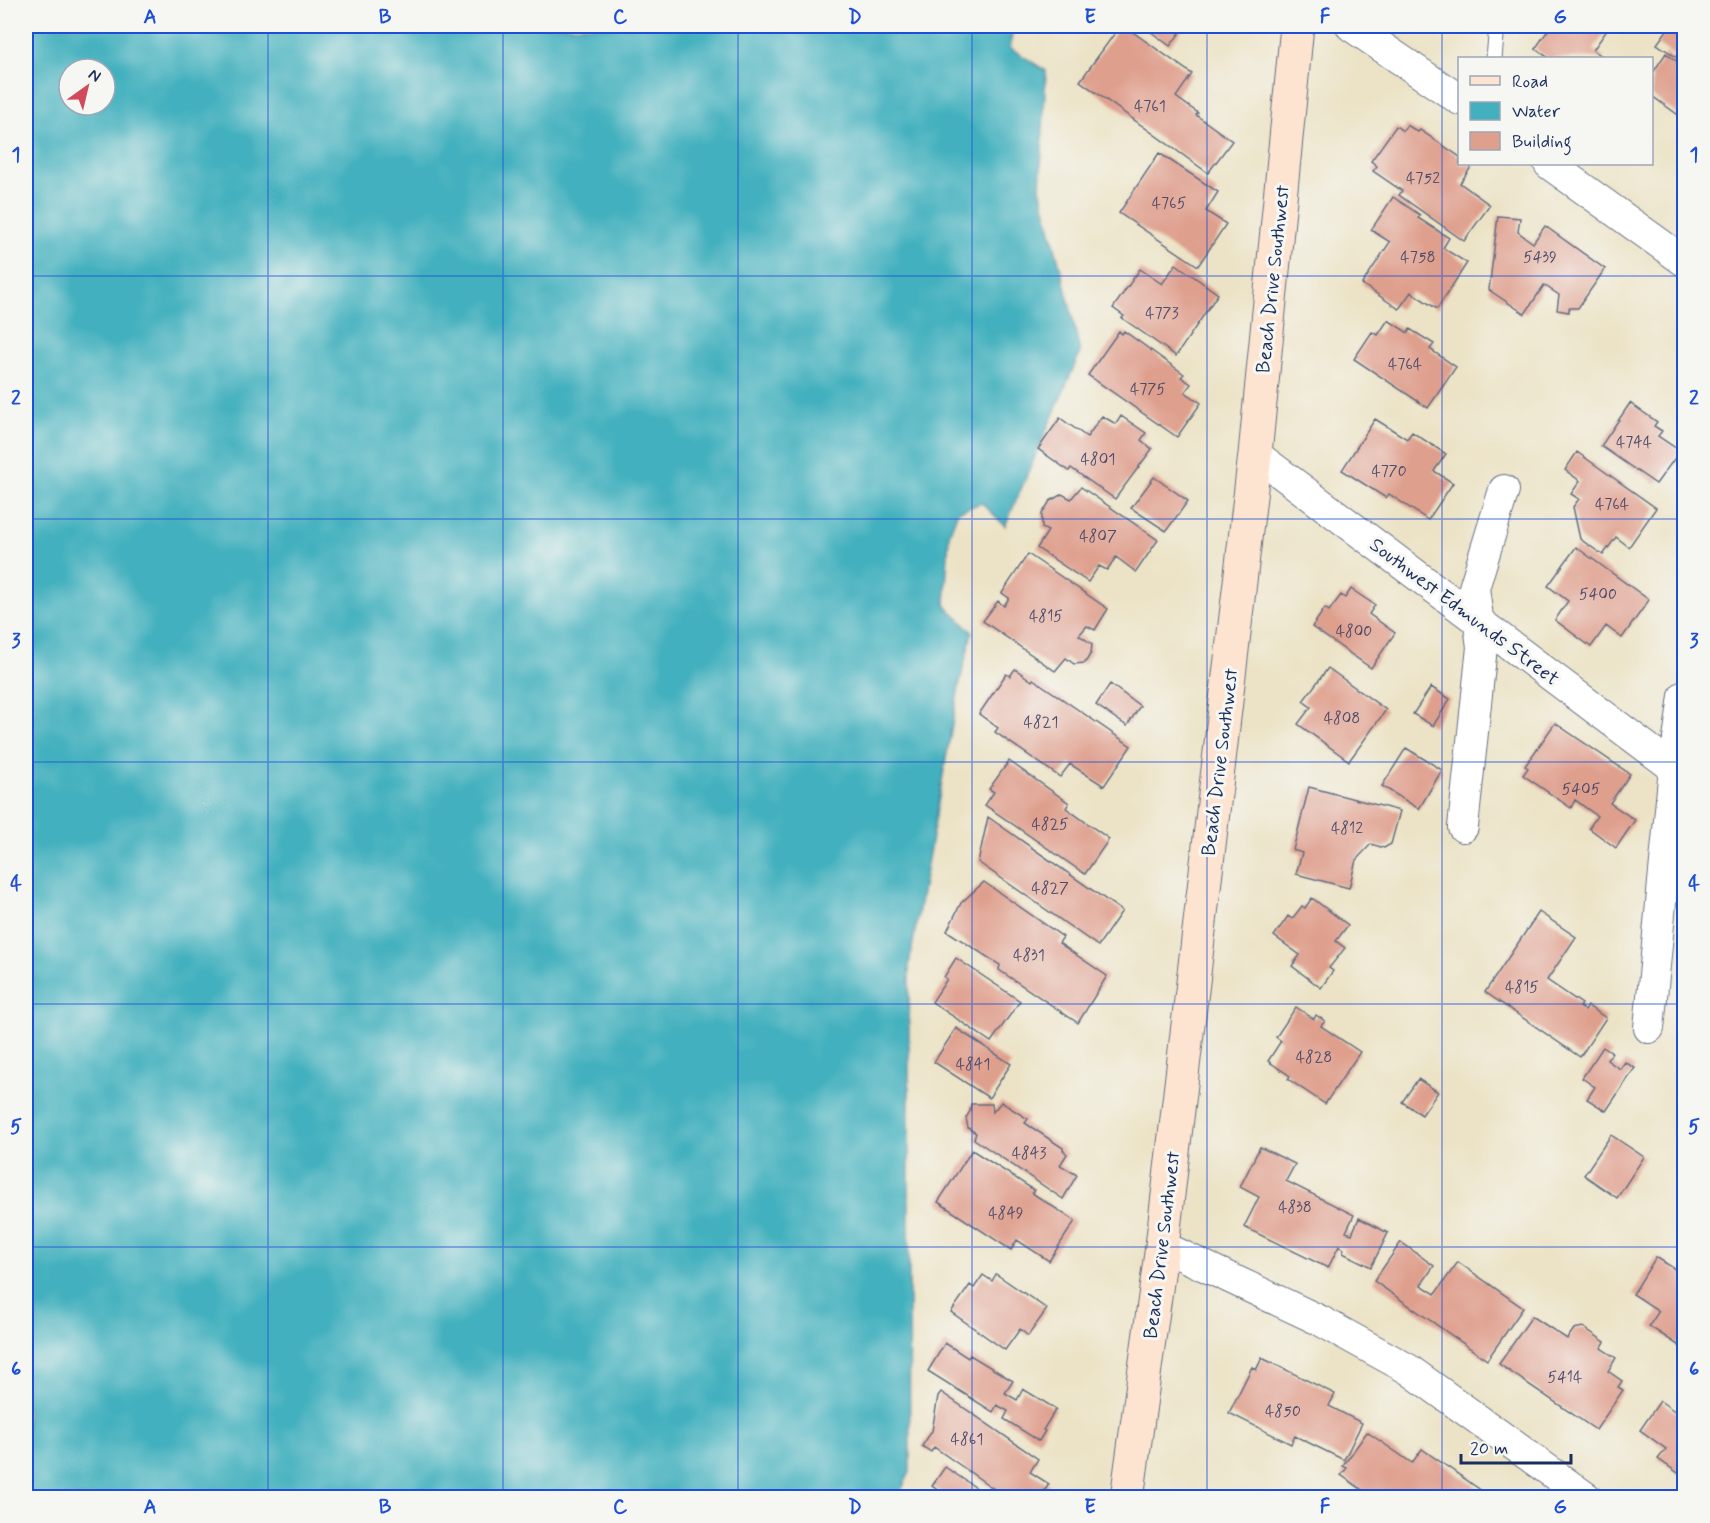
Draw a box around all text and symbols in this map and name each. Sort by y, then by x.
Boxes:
text: A [143,4,157,31]
text: B [379,4,392,31]
text: C [613,4,628,31]
text: D [848,4,862,31]
text: E [1084,4,1096,31]
text: F [1320,4,1331,31]
text: G [1553,4,1567,31]
north arrow [57,57,117,117]
legend [1458,57,1653,165]
text: N [84,64,105,87]
text: Road [1512,70,1548,94]
house number: 4761 [1134,96,1166,117]
text: Water [1512,100,1561,124]
text: Building [1512,130,1572,156]
text: 1 [12,142,20,169]
text: 1 [1690,142,1698,169]
house number: 4752 [1406,168,1440,189]
street label: Beach Drive Southwest [1250,184,1297,374]
house number: 4765 [1152,193,1186,214]
house number: 4758 [1400,247,1436,268]
house number: 5439 [1523,247,1557,268]
house number: 4773 [1145,303,1179,324]
house number: 4764 [1388,354,1422,375]
house number: 4775 [1130,379,1166,400]
text: 2 [11,385,21,412]
text: 2 [1689,385,1699,412]
house number: 4744 [1616,432,1652,453]
house number: 4801 [1081,449,1115,470]
house number: 4770 [1371,461,1407,482]
house number: 4764 [1595,494,1629,515]
house number: 4807 [1079,526,1117,547]
street label: Southwest Edmunds Street [1364,532,1565,693]
house number: 5400 [1579,584,1617,605]
house number: 4815 [1029,606,1063,627]
house number: 4800 [1336,621,1372,642]
text: 3 [11,628,21,655]
text: 3 [1689,628,1699,655]
street label: Beach Drive Southwest [1196,667,1245,858]
house number: 4808 [1324,708,1360,729]
house number: 4821 [1024,712,1058,733]
house number: 5405 [1562,779,1600,800]
house number: 4825 [1031,814,1069,835]
house number: 4812 [1331,818,1363,839]
text: 4 [10,871,22,898]
text: 4 [1688,871,1700,898]
house number: 4827 [1031,878,1069,899]
house number: 4831 [1013,945,1045,966]
house number: 4815 [1505,977,1539,998]
house number: 4828 [1296,1047,1332,1068]
house number: 4841 [956,1054,990,1075]
text: 5 [10,1114,22,1141]
text: 5 [1688,1114,1700,1141]
house number: 4843 [1012,1143,1046,1164]
street label: Beach Drive Southwest [1138,1150,1187,1341]
house number: 4838 [1278,1197,1312,1218]
house number: 4849 [988,1203,1024,1224]
text: 6 [11,1356,21,1383]
text: 6 [1689,1356,1699,1383]
house number: 5414 [1548,1367,1582,1388]
house number: 4850 [1265,1401,1301,1422]
scale bar [1461,1427,1570,1465]
house number: 4861 [951,1429,983,1450]
text: 20 m [1470,1437,1508,1461]
text: A [143,1494,157,1521]
text: B [379,1494,392,1521]
text: C [613,1494,628,1521]
text: D [848,1494,862,1521]
text: E [1084,1494,1096,1521]
text: F [1320,1494,1331,1521]
text: G [1553,1494,1567,1521]

